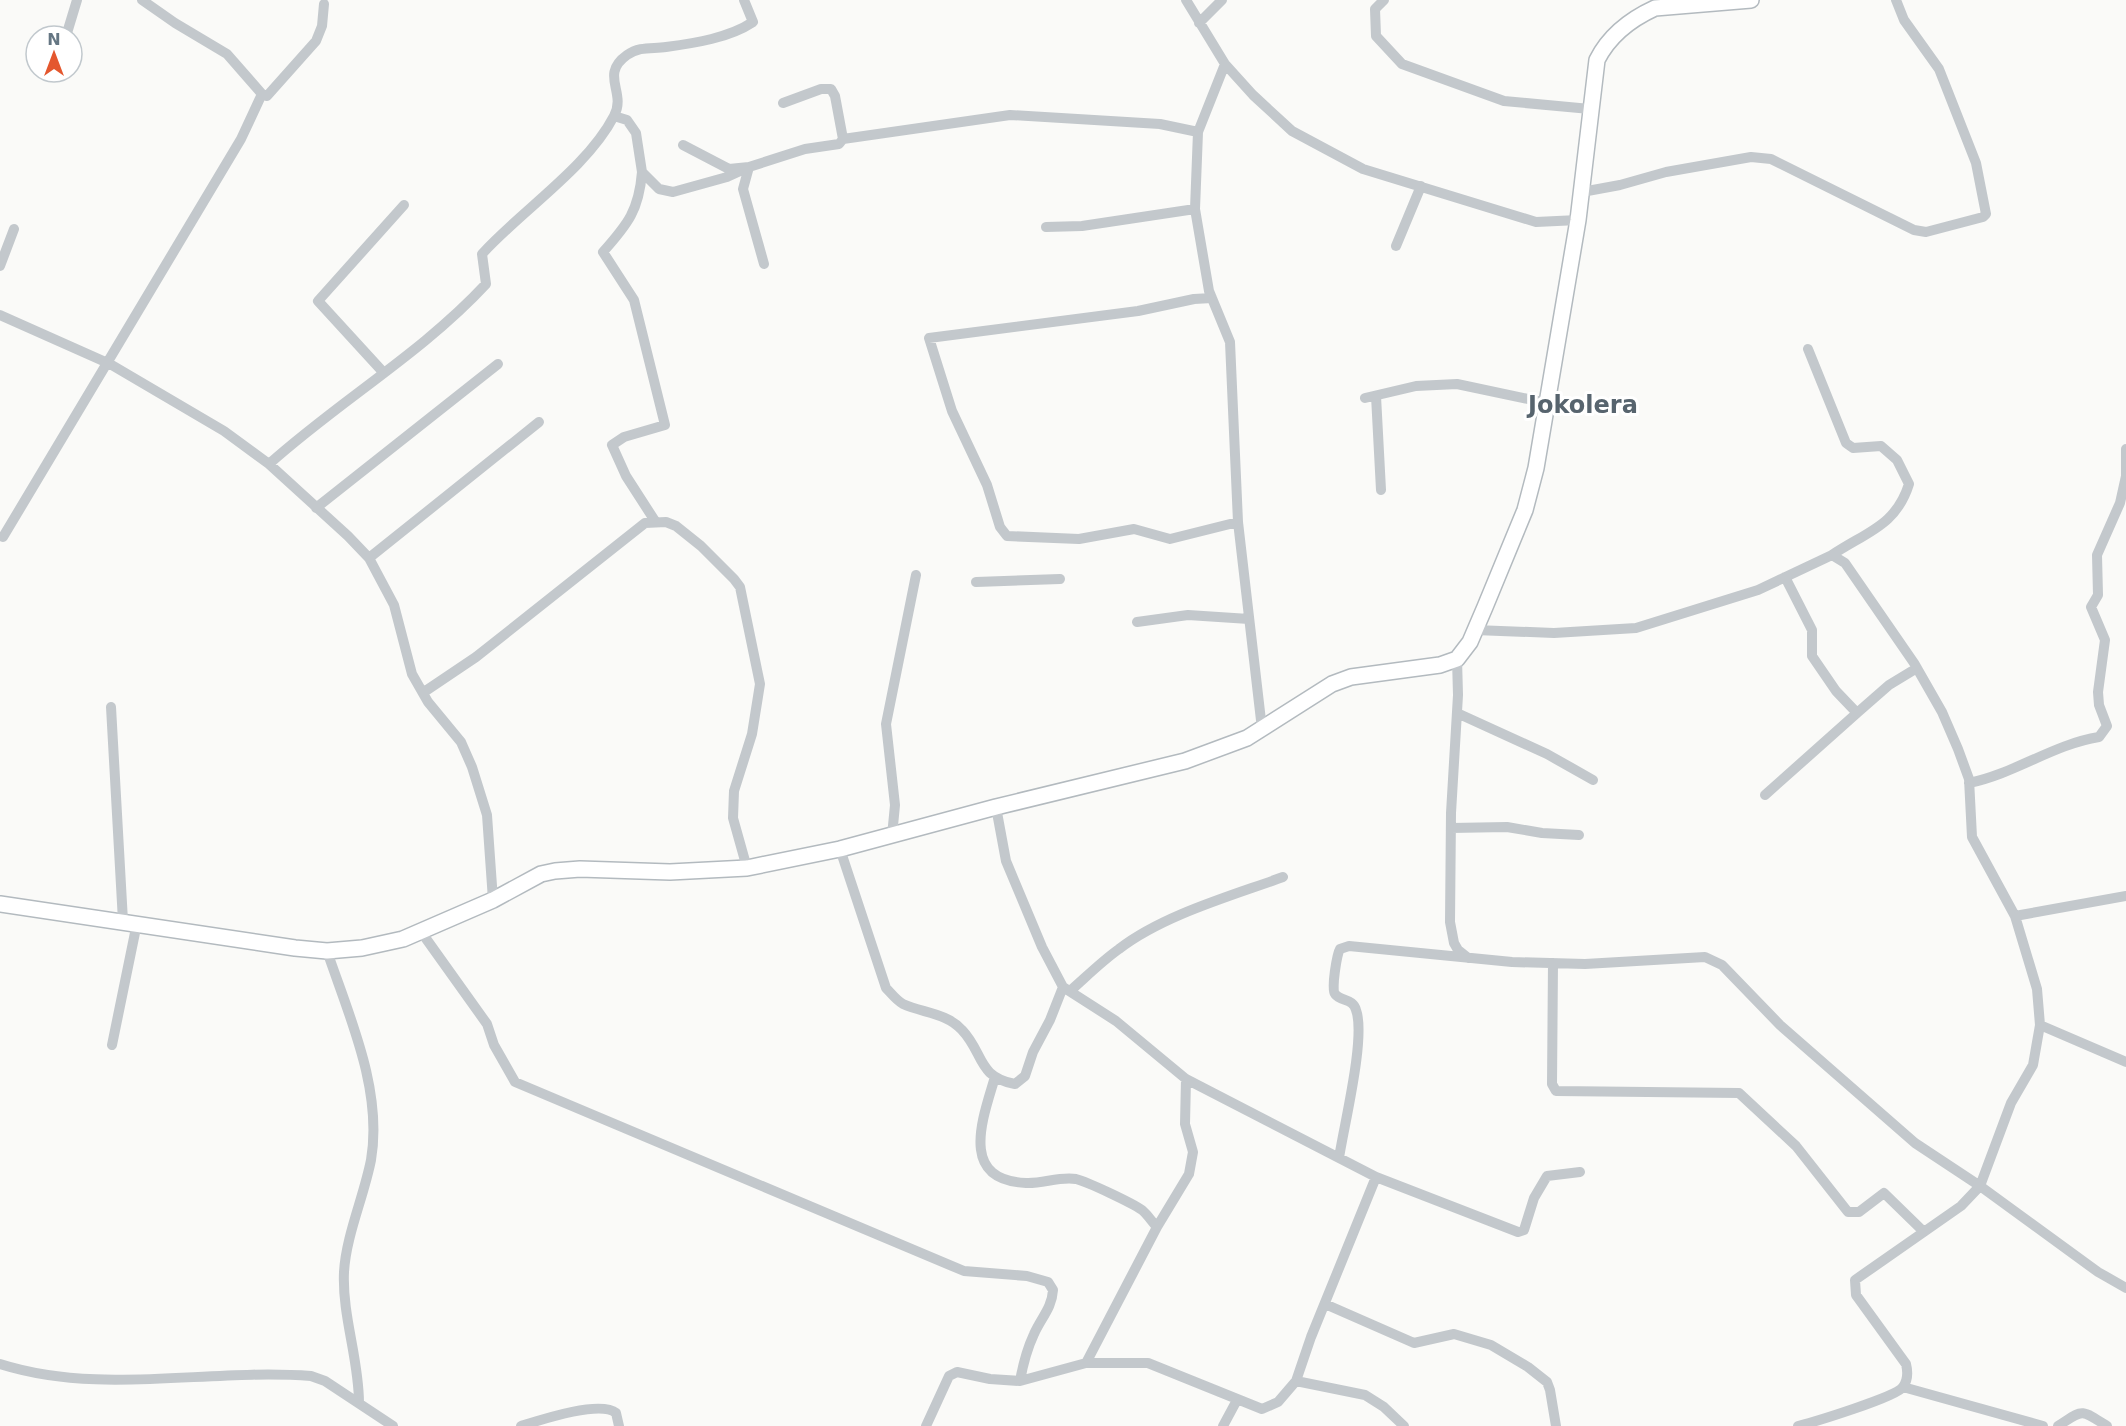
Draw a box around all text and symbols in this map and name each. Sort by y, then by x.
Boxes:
north arrow [24,24,84,84]
text: N [47,30,61,49]
district label: Jokolera [1526,391,1638,419]

